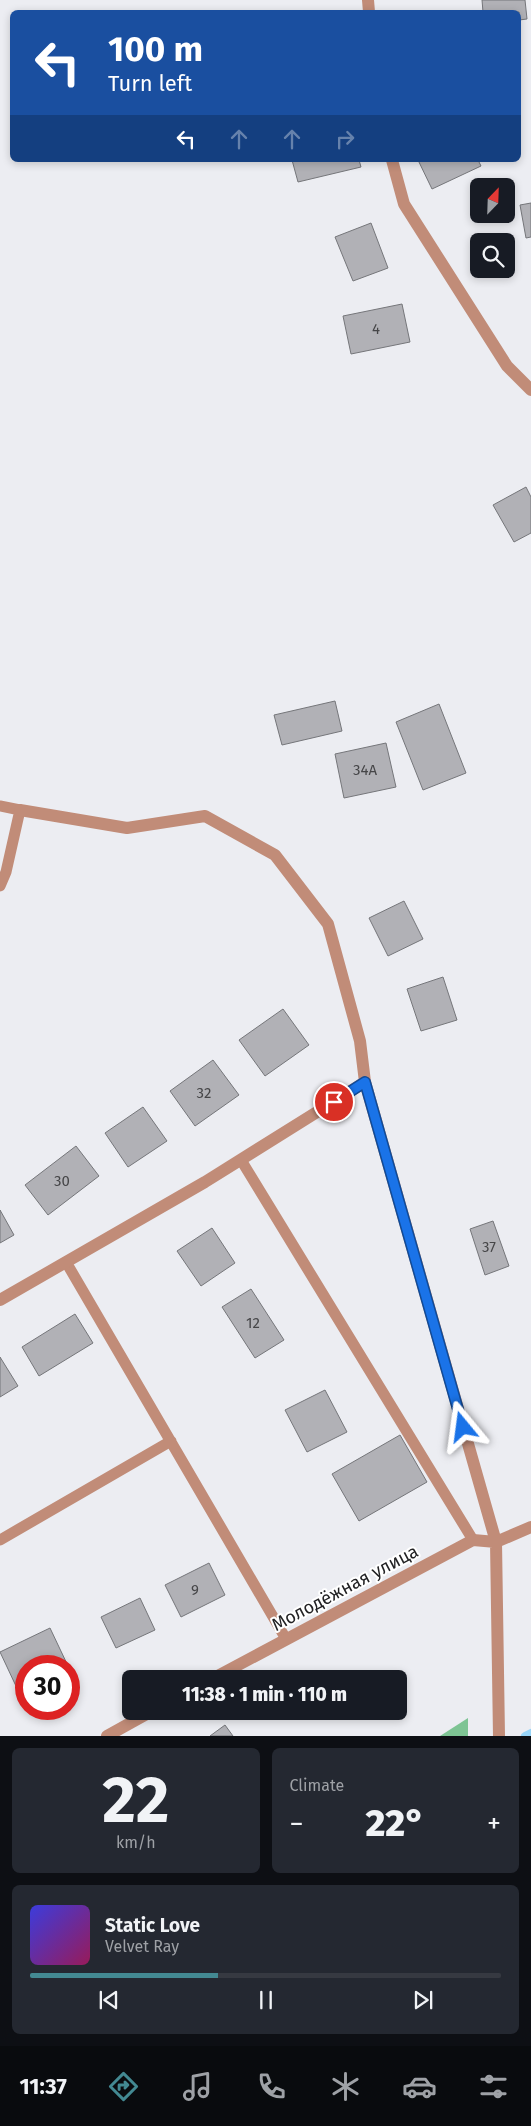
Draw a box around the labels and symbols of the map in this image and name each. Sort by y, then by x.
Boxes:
north arrow [470,178,515,222]
house number: 4 [372,320,380,338]
house number: 34А [353,761,377,779]
pin [313,1081,355,1123]
house number: 32 [197,1084,211,1102]
house number: 30 [54,1172,70,1190]
house number: 37 [482,1238,496,1256]
house number: 12 [246,1314,260,1332]
position arrow [436,1400,488,1452]
street label: Молодёжная улица [268,1540,422,1636]
house number: 9 [191,1581,199,1599]
speed limit sign: 30 [15,1655,80,1720]

